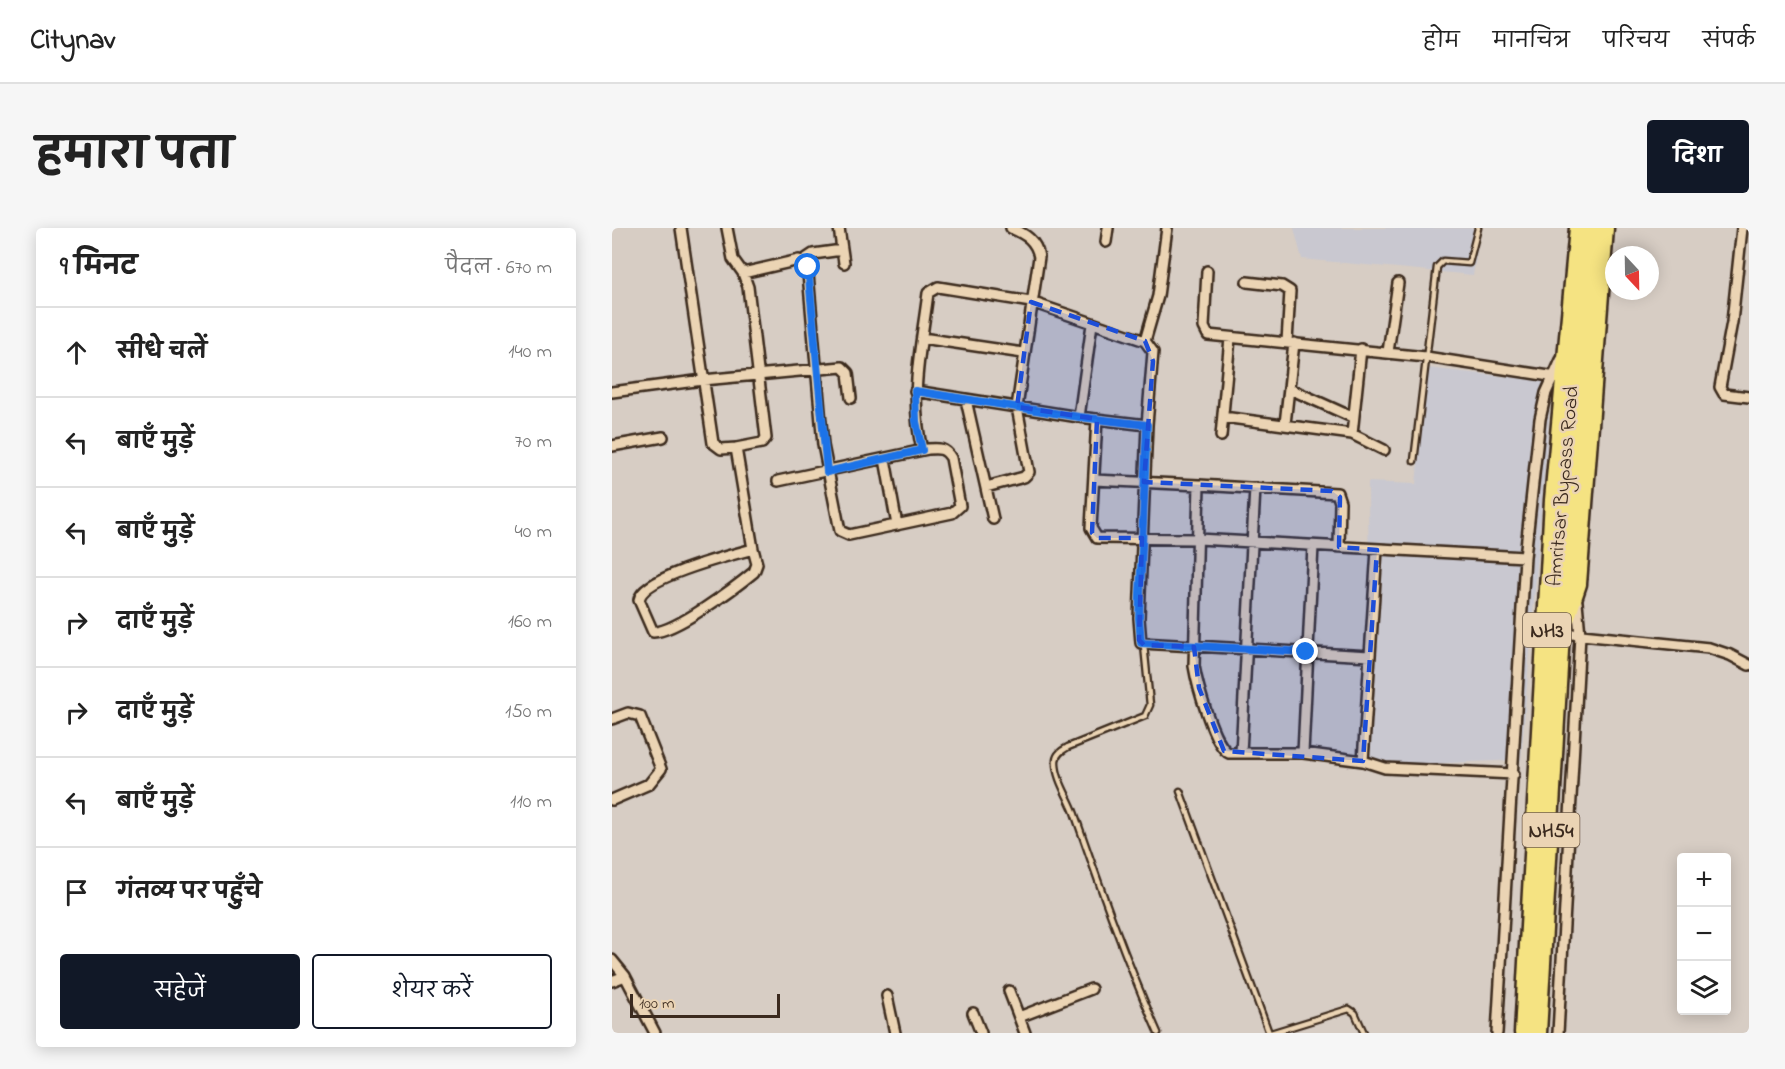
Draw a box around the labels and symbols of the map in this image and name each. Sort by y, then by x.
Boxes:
north arrow [1605,246,1659,300]
route start [794,253,820,279]
street label: Amritsar Bypass Road [1540,384,1590,588]
road number: NH3 [1523,613,1571,647]
route end [1292,638,1318,664]
road number: NH54 [1522,813,1580,847]
scale bar [630,991,780,1018]

